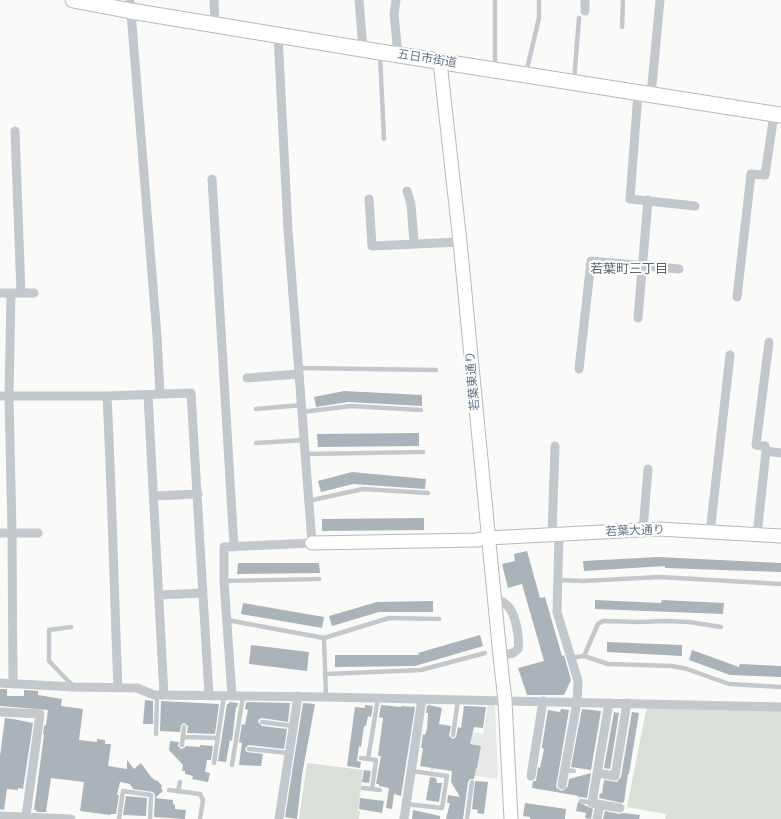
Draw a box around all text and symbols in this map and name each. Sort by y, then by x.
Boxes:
street label: 五日市街道 [396,47,458,71]
district label: 若葉町三丁目 [590,261,668,277]
street label: 若葉東通り [463,350,483,412]
street label: 若葉大通り [605,523,665,539]

